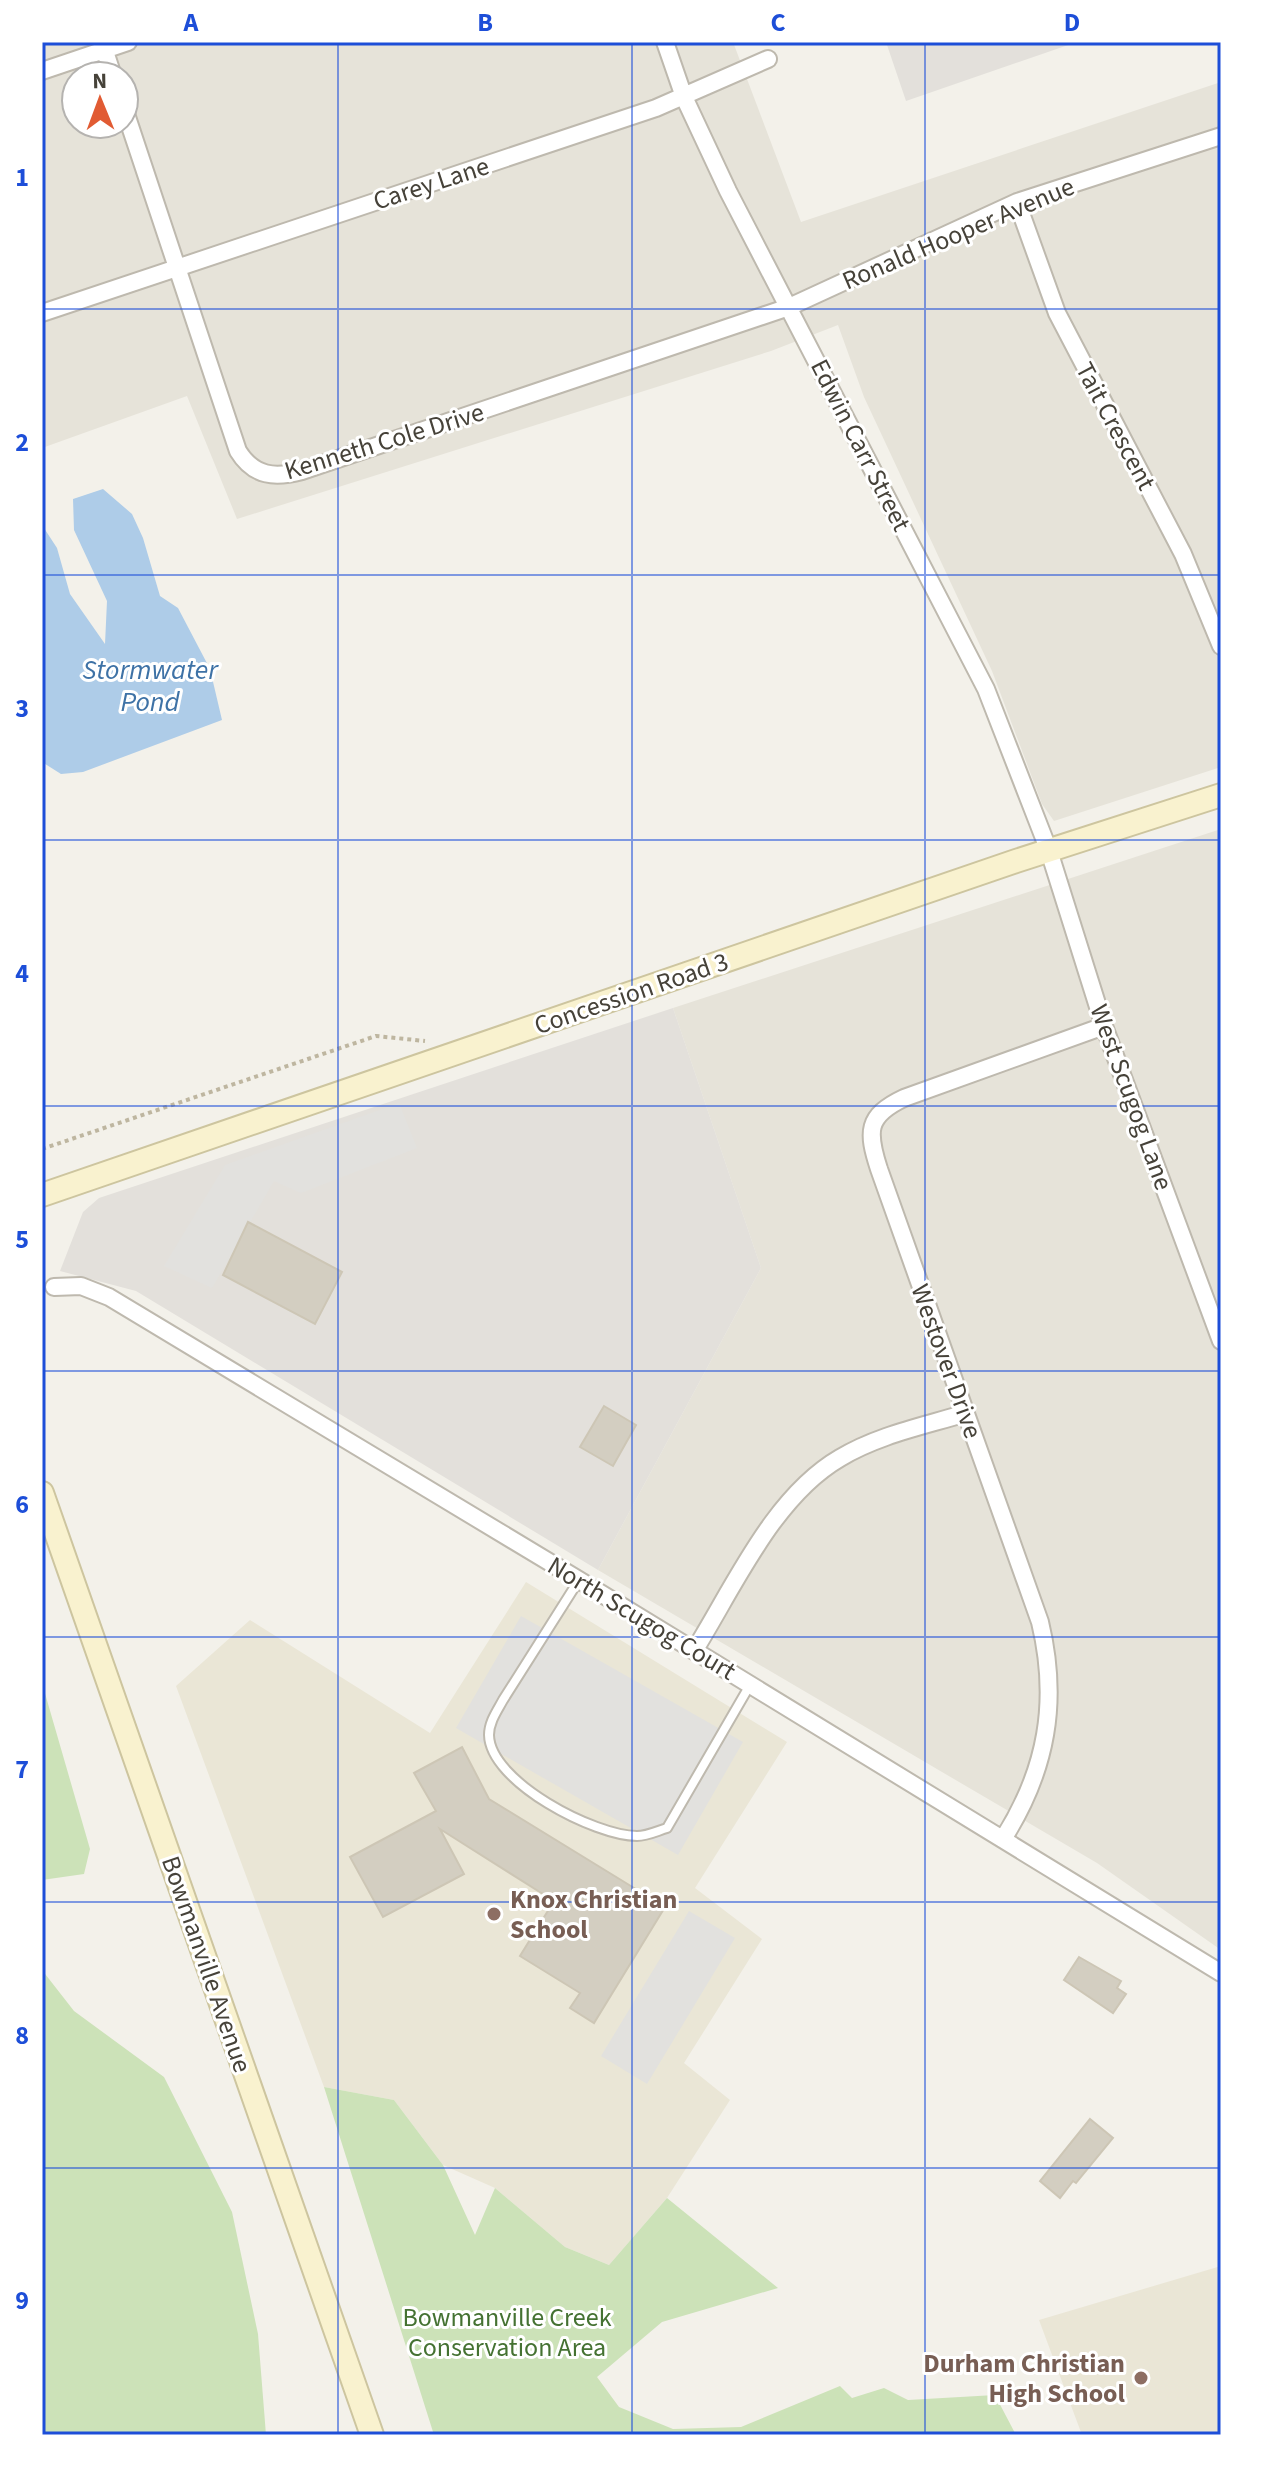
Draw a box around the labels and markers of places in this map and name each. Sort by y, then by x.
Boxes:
place label: Knox Christian School [510,1881,677,1948]
marker: Knox Christian School [485,1905,503,1923]
place label: Durham Christian High School [923,2345,1126,2412]
marker: Durham Christian High School [1132,2369,1150,2387]

